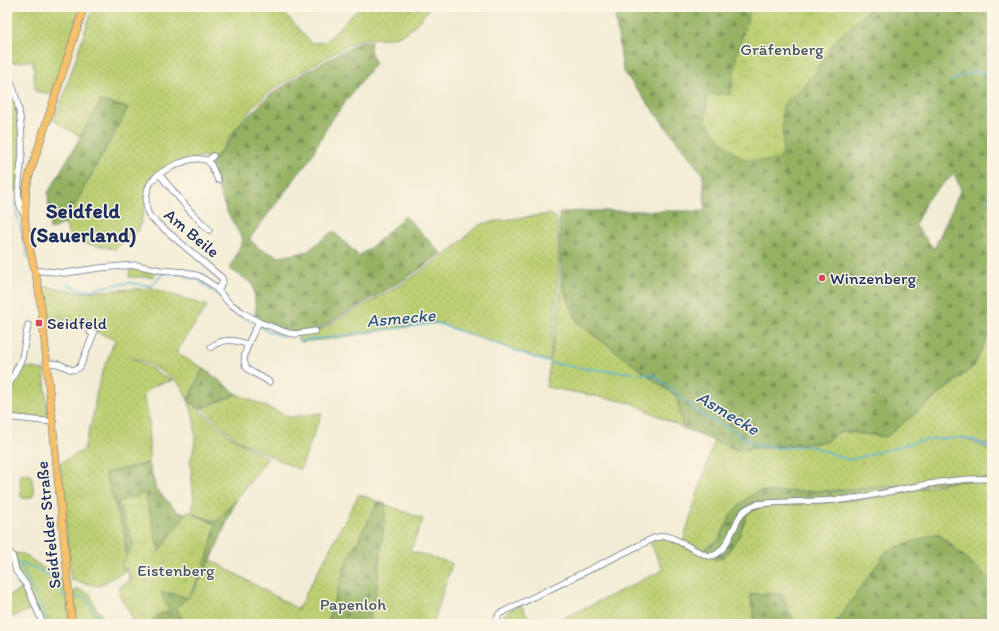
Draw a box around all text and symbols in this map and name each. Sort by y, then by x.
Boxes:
park label: Gräfenberg [740,39,824,59]
district label: Seidfeld (Sauerland) [30,198,136,248]
street label: Am Beile [161,204,223,262]
place label: Winzenberg [830,268,916,288]
marker: Winzenberg [817,273,827,283]
water label: Asmecke [366,304,438,332]
place label: Seidfeld [47,313,108,333]
marker: Seidfeld [34,318,44,328]
water label: Asmecke [693,386,764,441]
street label: Seidfelder Straße [31,460,65,590]
park label: Eistenberg [137,560,215,580]
park label: Papenloh [320,594,387,614]

